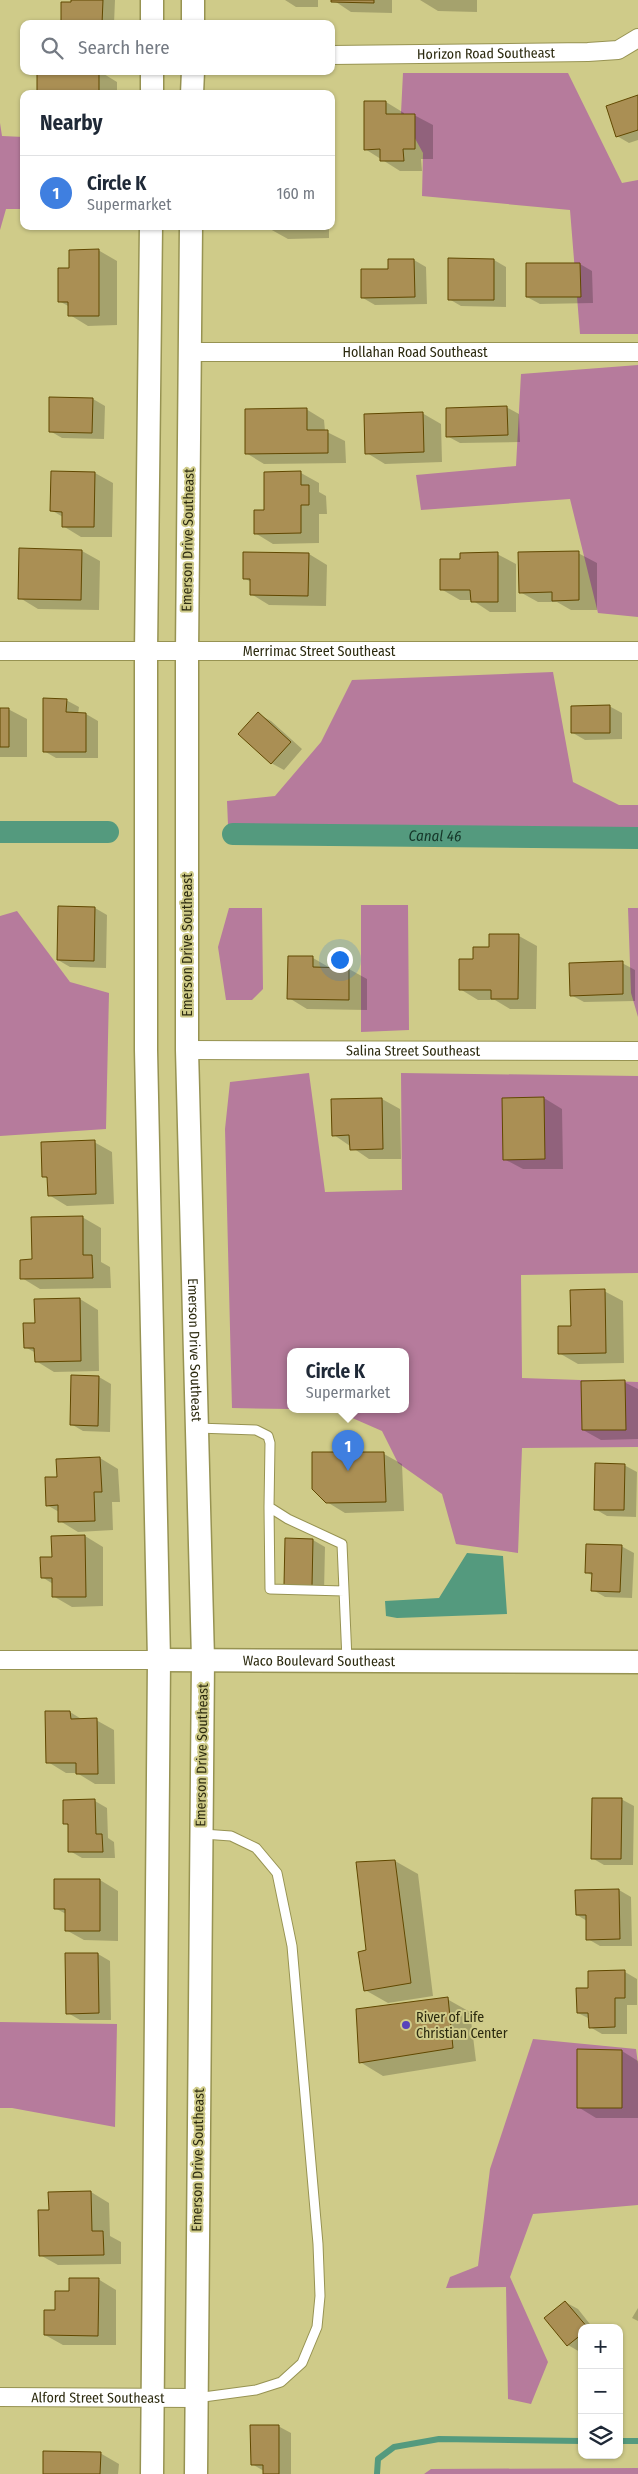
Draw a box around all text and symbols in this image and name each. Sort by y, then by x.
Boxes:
search box [20,20,335,75]
icon: search [38,34,66,62]
text: Search here [78,36,170,59]
street label: Horizon Road Southeast [417,44,555,62]
text: Nearby [40,110,102,136]
text: Circle K [87,172,146,195]
text: 1 [53,184,59,203]
text: 160 m [276,184,315,203]
text: Supermarket [87,195,171,214]
street label: Hollahan Road Southeast [342,344,488,361]
street label: Emerson Drive Southeast [178,468,198,612]
street label: Merrimac Street Southeast [243,643,396,660]
water label: Canal 46 [409,827,462,845]
street label: Emerson Drive Southeast [179,873,196,1017]
your location [327,947,353,973]
street label: Salina Street Southeast [346,1042,480,1059]
street label: Emerson Drive Southeast [184,1278,205,1422]
popup [287,1348,409,1413]
text: Circle K [306,1360,365,1383]
text: Supermarket [306,1383,390,1402]
pin: 1 [332,1430,364,1471]
street label: Waco Boulevard Southeast [243,1652,396,1669]
street label: Emerson Drive Southeast [192,1683,212,1827]
place label: River of Life Christian Center [416,2009,508,2042]
marker: River of Life Christian Center [400,2019,412,2031]
street label: Emerson Drive Southeast [188,2088,208,2232]
map controls [578,2324,623,2459]
button: + [578,2324,623,2369]
button: − [578,2369,623,2414]
street label: Alford Street Southeast [31,2389,165,2406]
button: layers [578,2414,623,2459]

